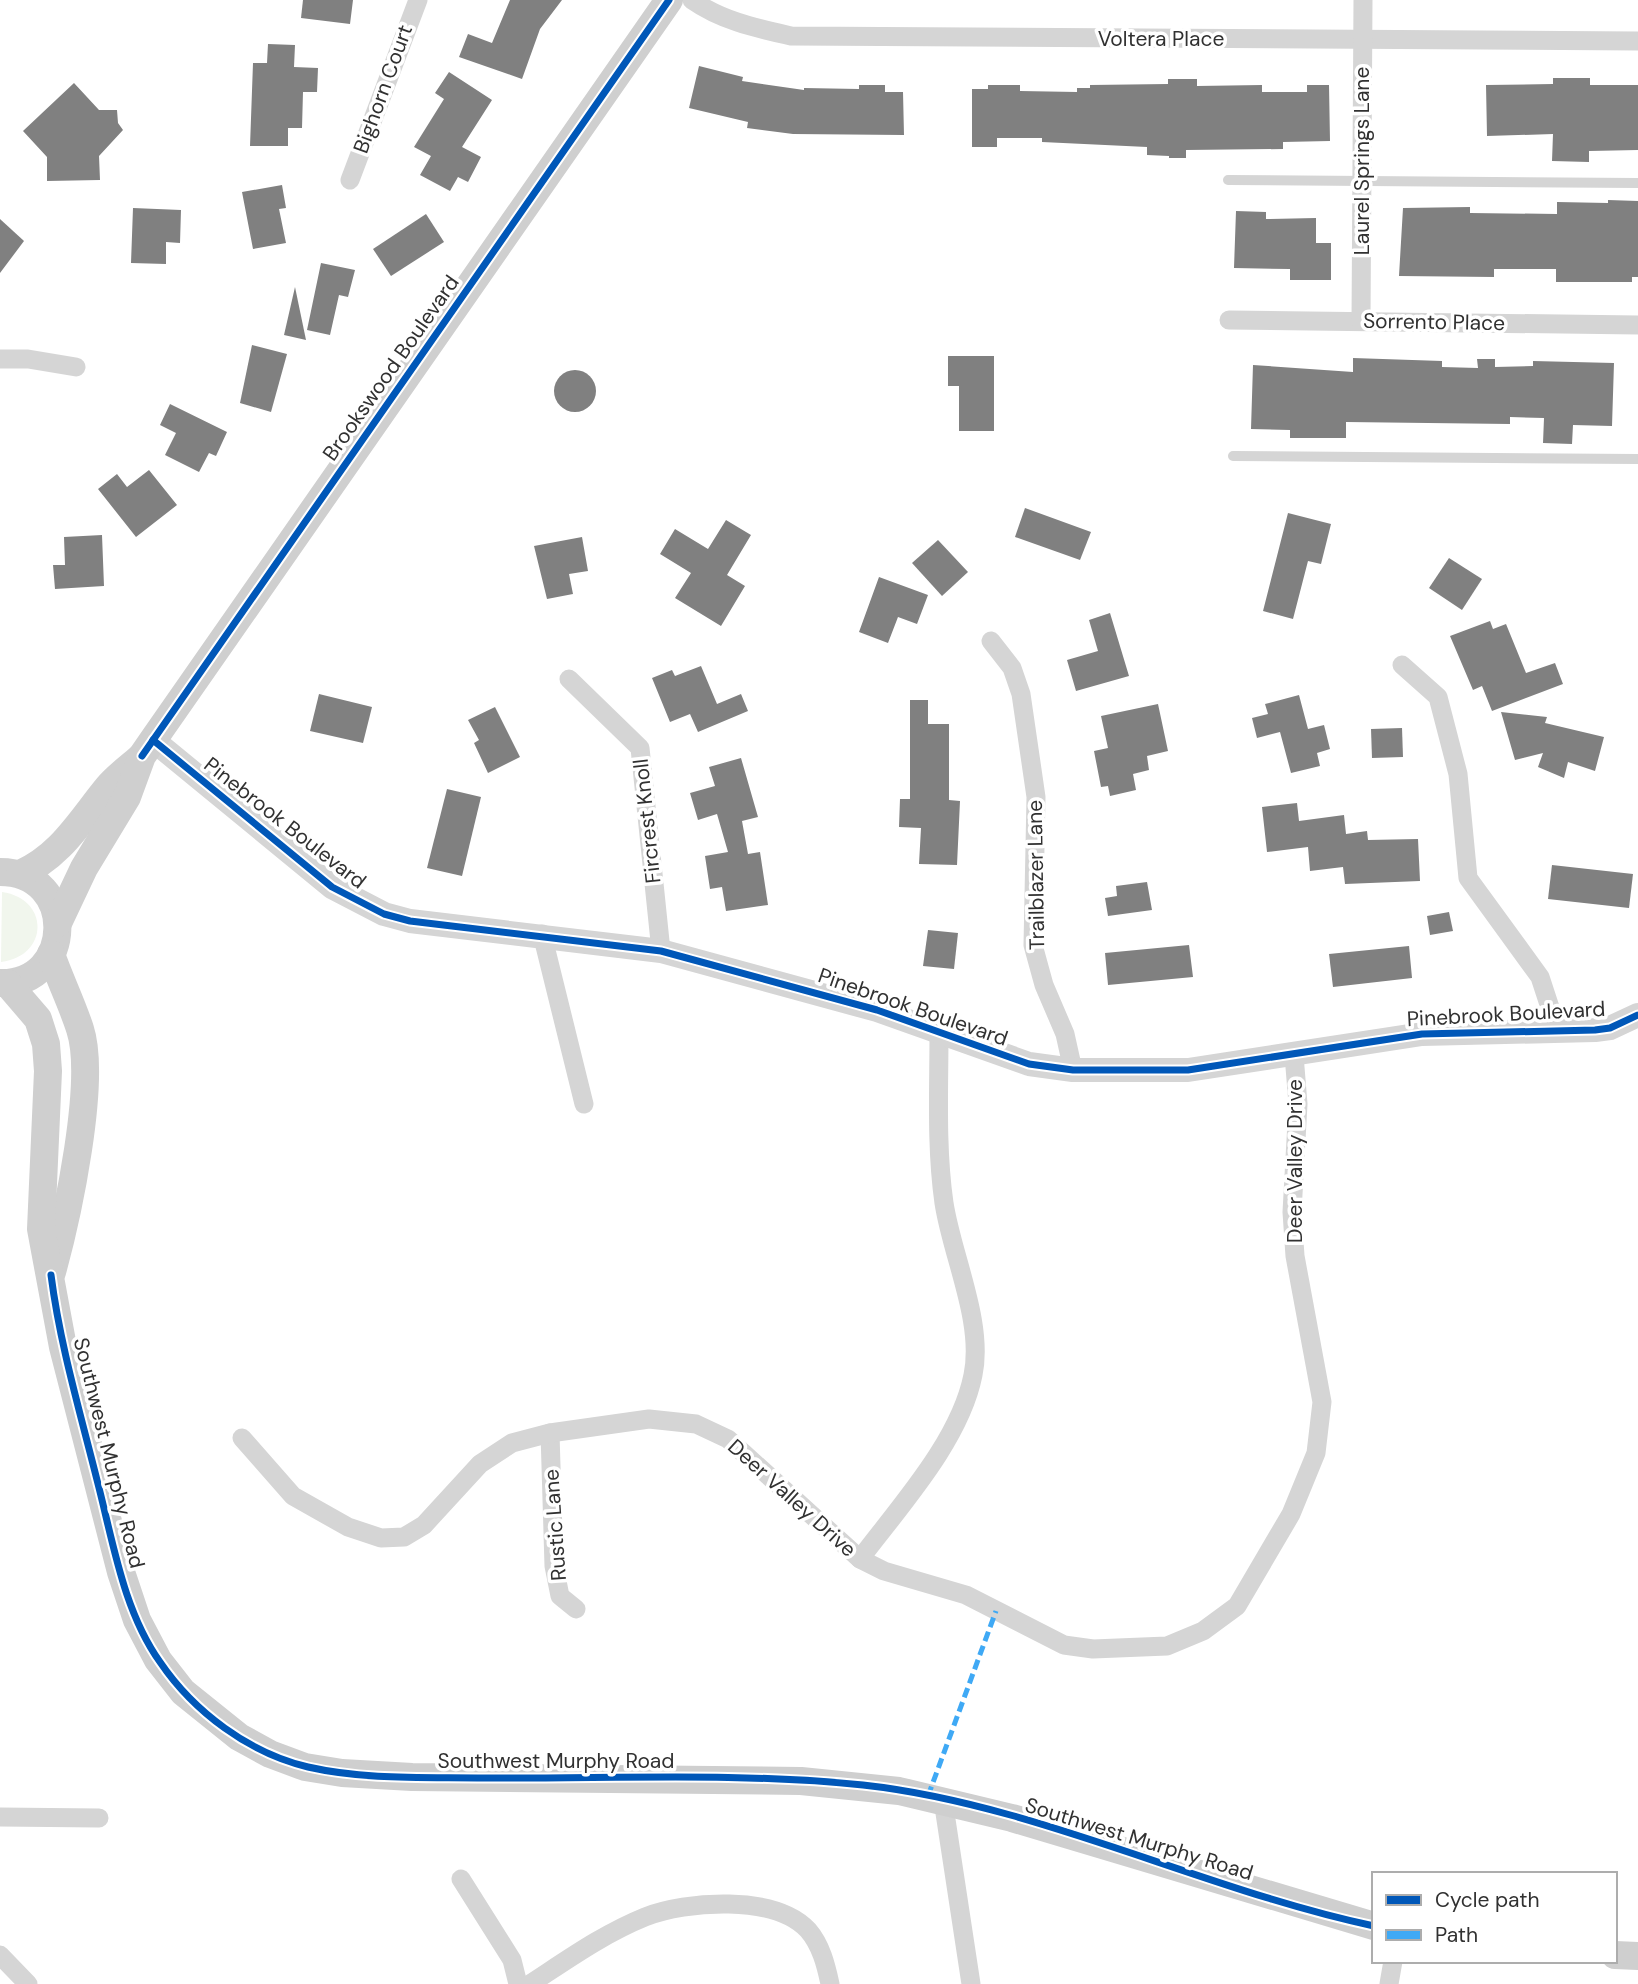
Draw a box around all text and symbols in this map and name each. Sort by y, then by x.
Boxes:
street label: Bighorn Court [347,21,419,157]
street label: Voltera Place [1098,25,1224,53]
street label: Laurel Springs Lane [1348,67,1376,255]
street label: Brookswood Boulevard [316,270,466,466]
street label: Sorrento Place [1363,307,1505,337]
street label: Pinebrook Boulevard [198,751,372,895]
street label: Fircrest Knoll [627,757,667,885]
street label: Trailblazer Lane [1021,800,1051,950]
street label: Pinebrook Boulevard [815,961,1011,1053]
street label: Pinebrook Boulevard [1406,995,1606,1033]
street label: Deer Valley Drive [1281,1079,1309,1243]
street label: Southwest Murphy Road [67,1335,151,1571]
street label: Deer Valley Drive [722,1433,862,1563]
street label: Rustic Lane [537,1468,573,1582]
street label: Southwest Murphy Road [438,1747,674,1775]
street label: Southwest Murphy Road [1022,1791,1256,1887]
legend [1372,1872,1617,1963]
text: Cycle path [1435,1886,1540,1914]
text: Path [1435,1921,1478,1949]

